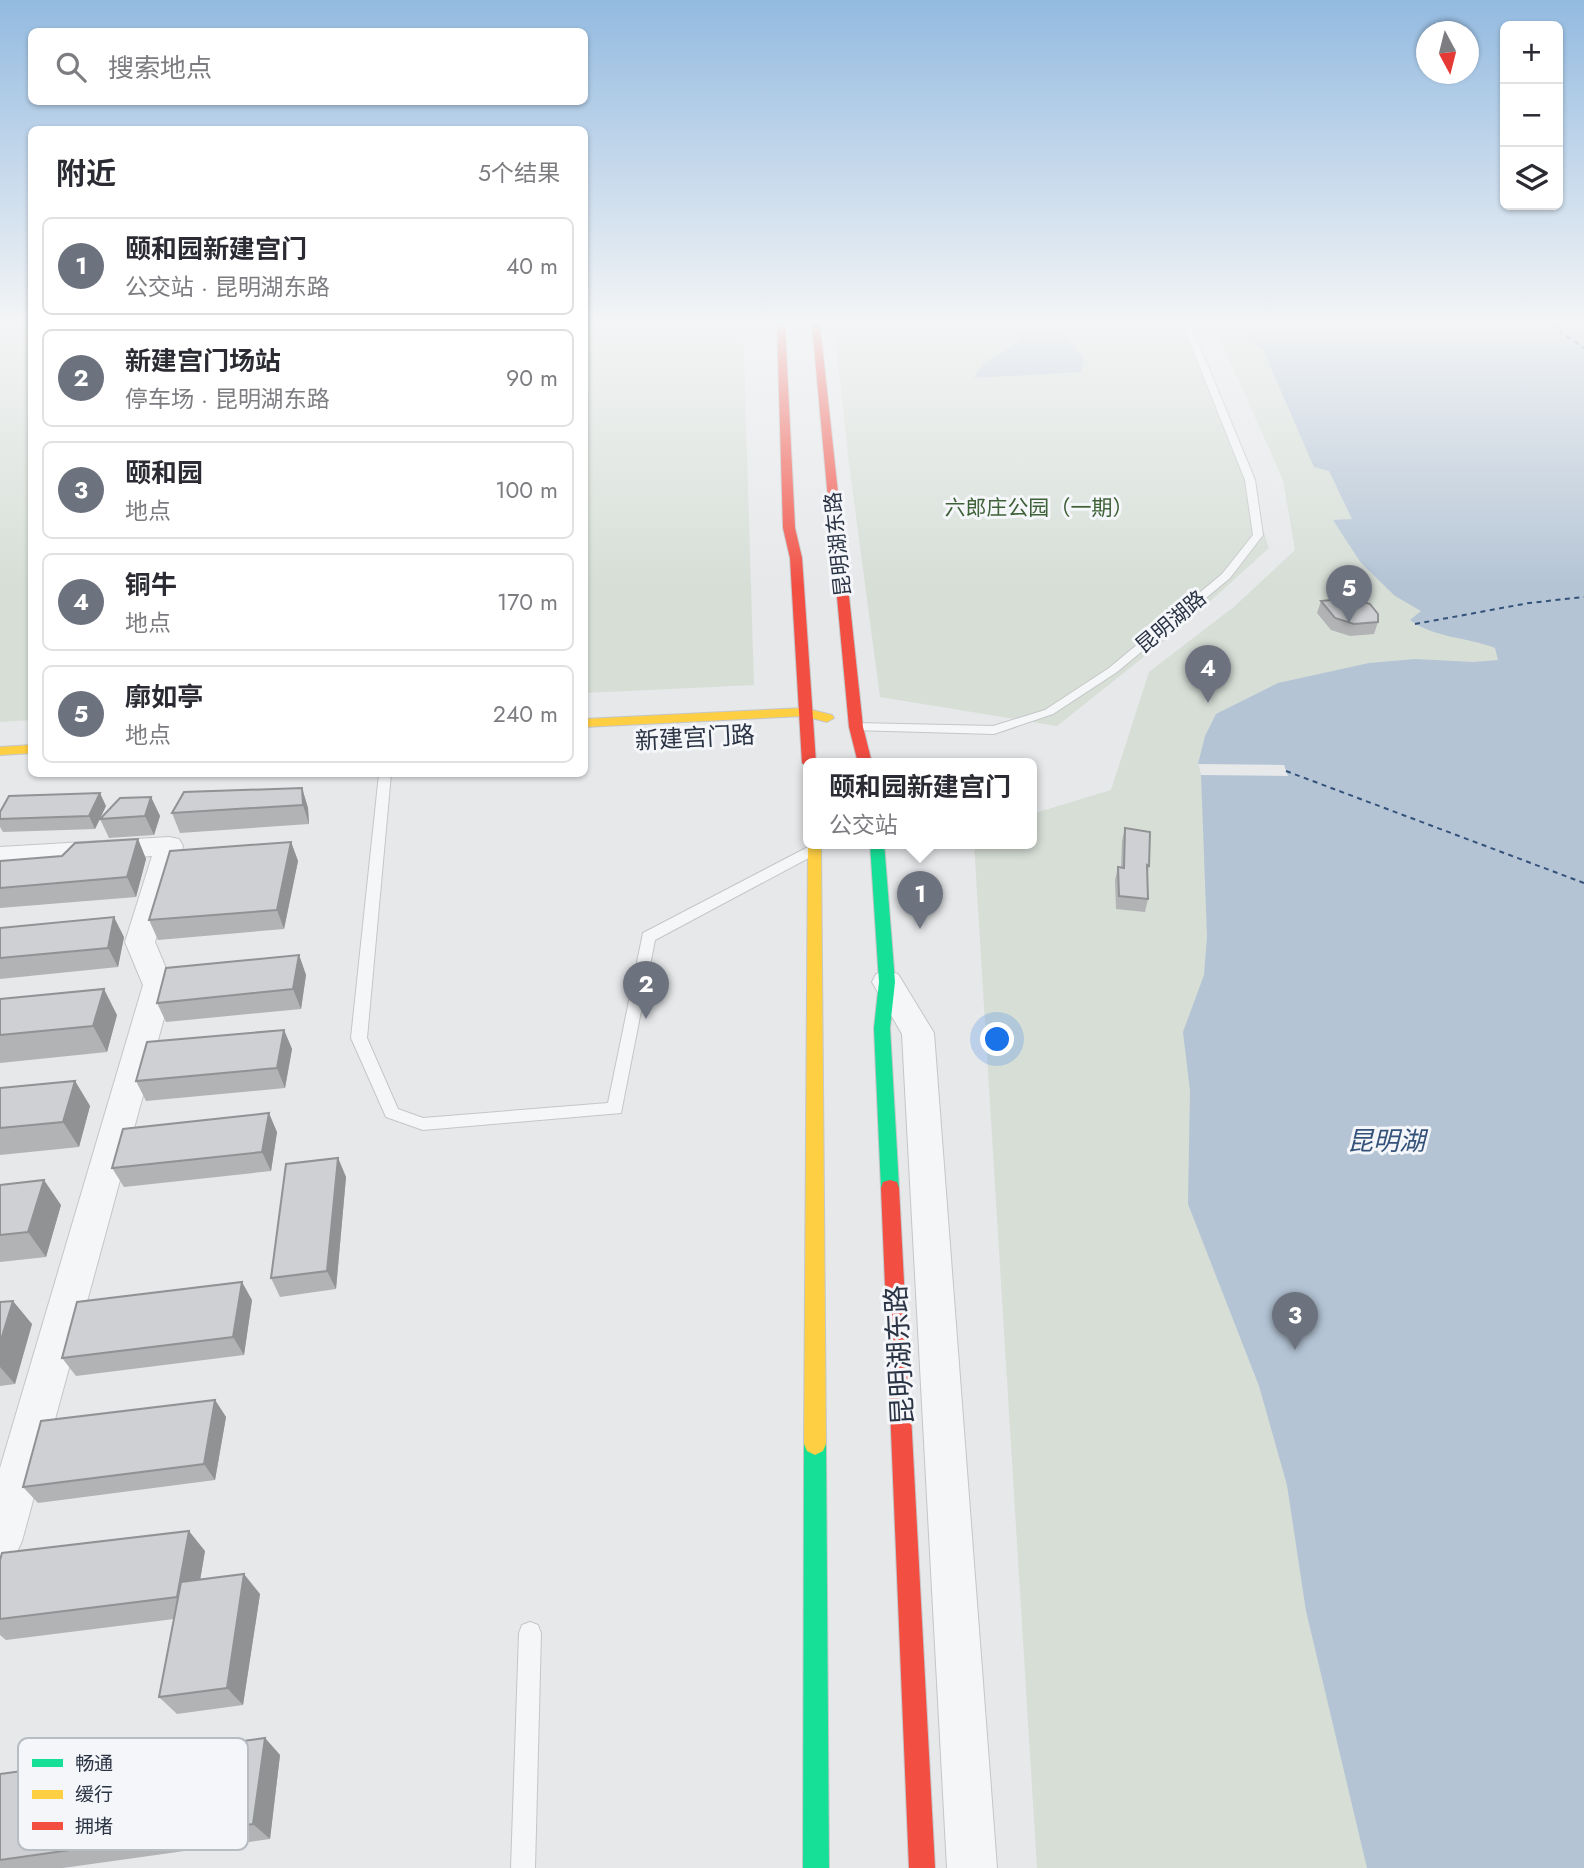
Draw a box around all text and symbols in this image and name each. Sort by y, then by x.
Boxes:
north arrow [1416,21,1479,84]
map controls [1500,21,1563,210]
button: + [1500,21,1563,84]
search box [28,28,588,105]
icon: search [52,48,90,86]
text: 搜索地点 [108,49,212,87]
button: − [1500,84,1563,147]
button: layers [1500,147,1563,210]
text: 附近 [56,152,116,195]
text: 5个结果 [478,156,560,190]
text: 颐和园新建宫门 [125,230,307,268]
text: 1 [75,249,87,283]
text: 40 m [506,249,558,283]
text: 公交站 · 昆明湖东路 [125,270,330,304]
text: 新建宫门场站 [125,342,281,380]
text: 2 [73,361,89,395]
text: 90 m [506,361,558,395]
text: 停车场 · 昆明湖东路 [125,382,330,416]
text: 颐和园 [125,454,203,492]
text: 3 [74,473,88,507]
text: 100 m [495,473,558,507]
street label: 昆明湖东路 [818,490,858,598]
park label: 六郎庄公园（一期） [945,493,1134,523]
text: 地点 [125,494,171,528]
pin: 5 [1326,565,1372,623]
text: 铜牛 [125,566,177,604]
street label: 昆明湖路 [1129,584,1213,660]
text: 4 [73,585,89,619]
text: 170 m [497,585,558,619]
text: 地点 [125,606,171,640]
pin: 4 [1185,645,1231,703]
text: 廓如亭 [125,678,203,716]
text: 5 [74,697,88,731]
text: 240 m [493,697,558,731]
street label: 新建宫门路 [634,717,756,758]
text: 地点 [125,718,171,752]
popup [803,758,1037,849]
text: 颐和园新建宫门 [829,768,1011,806]
text: 公交站 [829,808,898,842]
pin: 1 [897,871,943,929]
pin: 2 [623,961,669,1019]
your location [980,1022,1014,1056]
water label: 昆明湖 [1347,1122,1429,1160]
street label: 昆明湖东路 [875,1284,924,1426]
pin: 3 [1272,1292,1318,1350]
legend [18,1738,248,1850]
text: 畅通 [75,1750,113,1777]
text: 缓行 [75,1781,113,1808]
text: 拥堵 [75,1813,113,1840]

